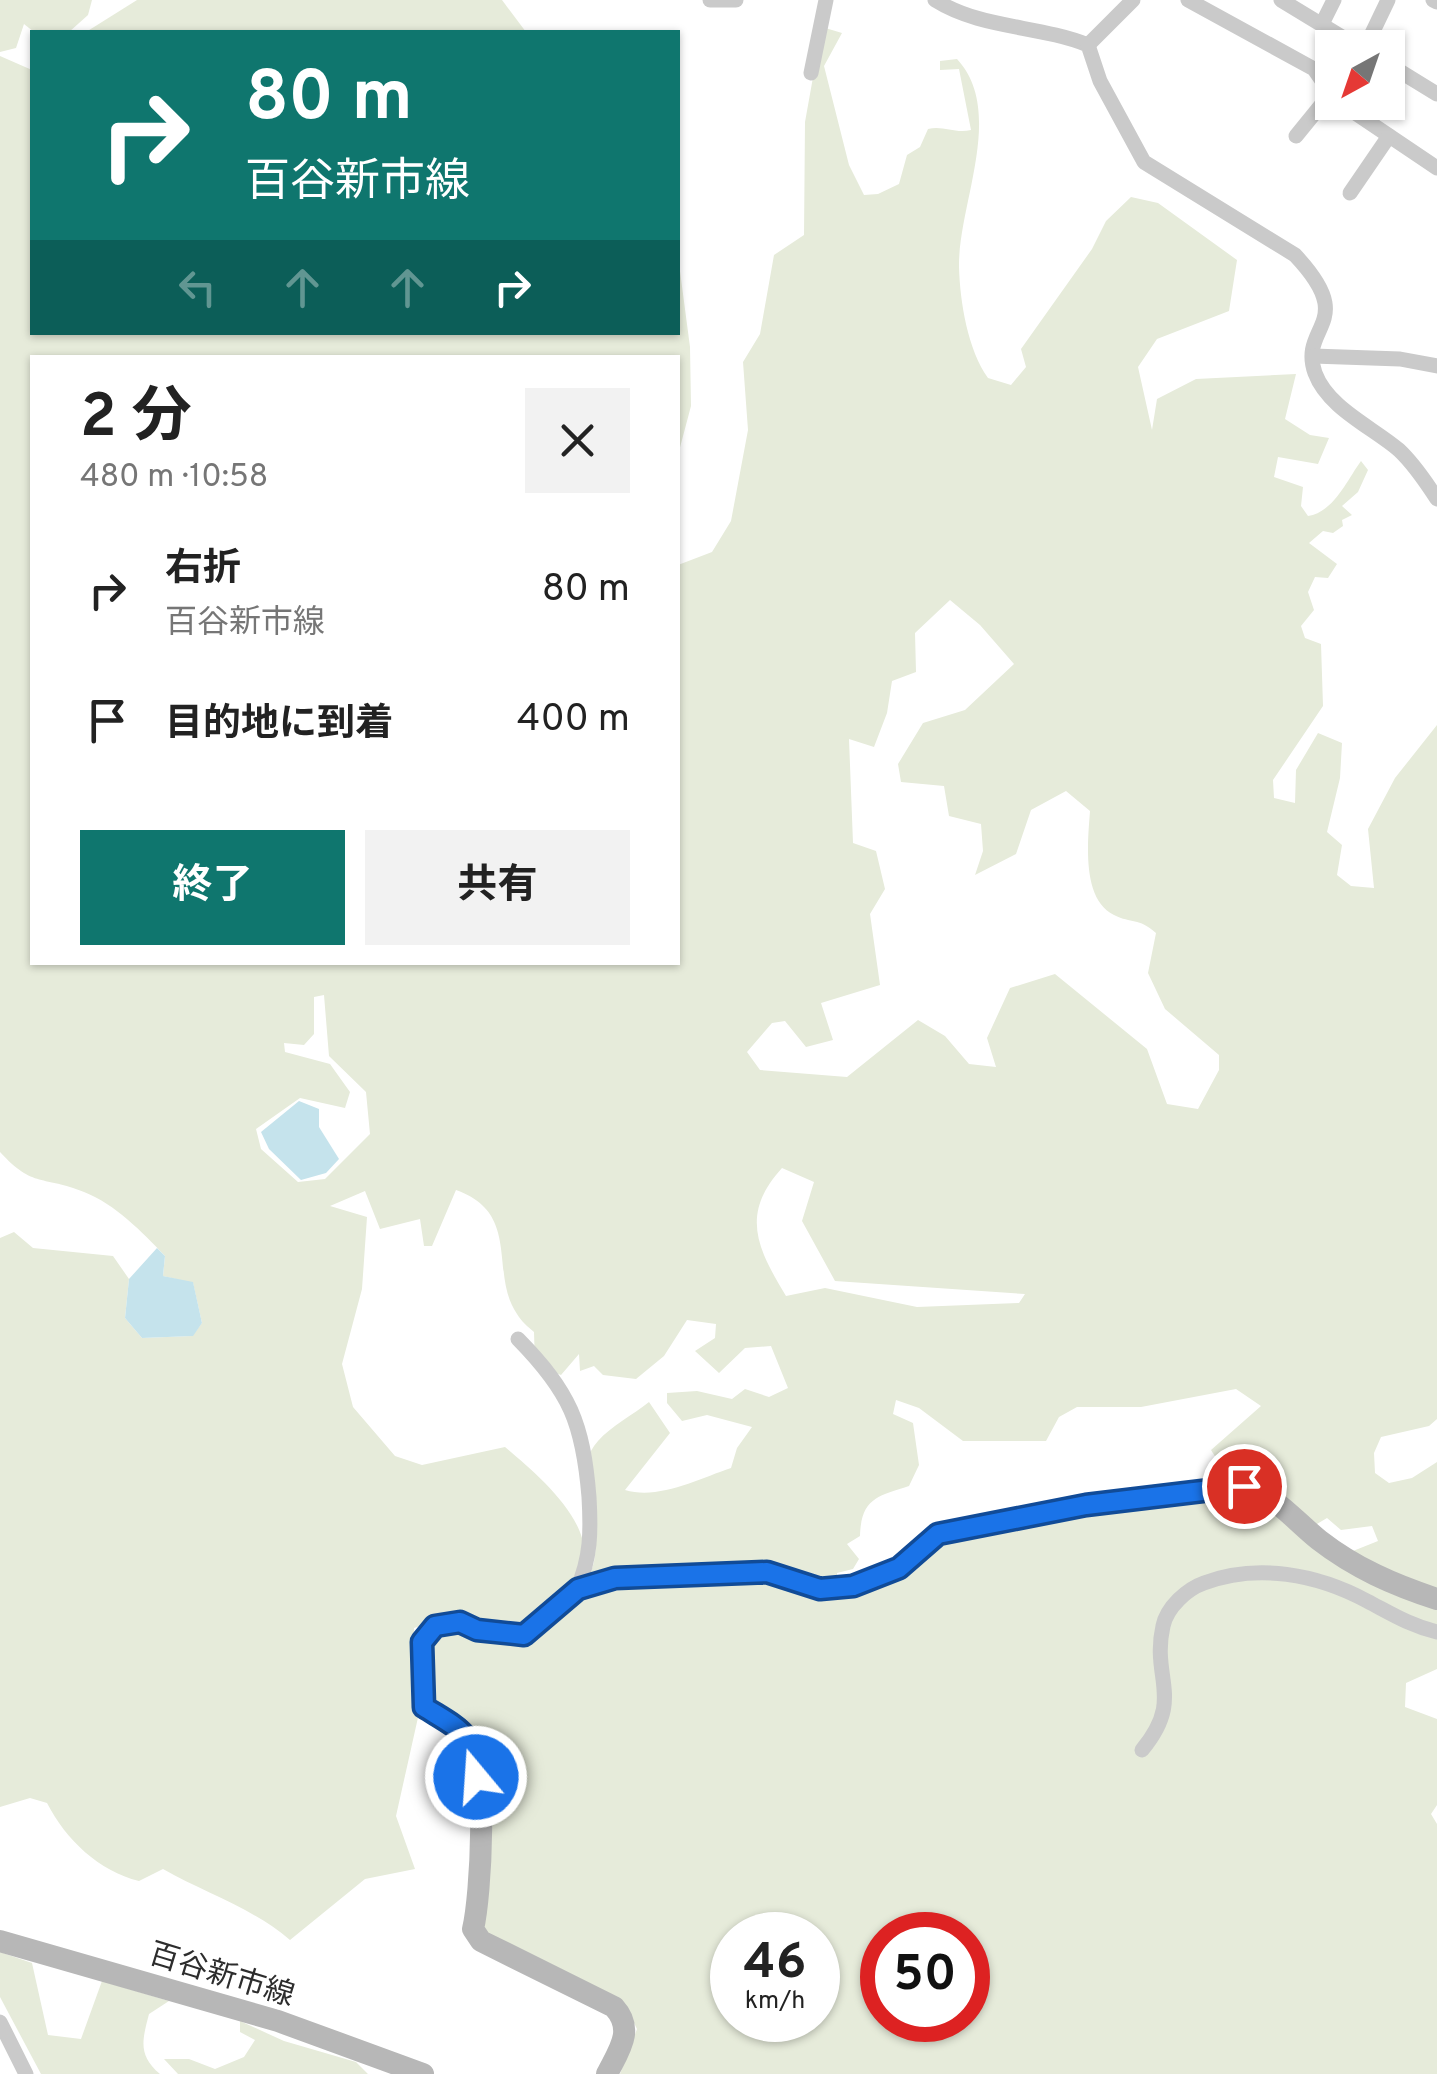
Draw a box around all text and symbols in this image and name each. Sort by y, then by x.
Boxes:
north arrow [1315,30,1405,120]
map controls [1315,30,1405,120]
text: 80 m [245,56,413,145]
icon: right [80,70,210,200]
text: 百谷新市線 [245,155,470,212]
icon: left [170,260,225,315]
icon: ahead [275,260,330,315]
icon: ahead [380,260,435,315]
icon: right [485,260,540,315]
text: 2 分 [80,382,192,458]
button: close [525,388,630,493]
text: 480 m · 10:58 [80,458,268,498]
text: 右折 [165,546,241,595]
icon: right [80,563,135,618]
text: 80 m [542,566,630,615]
text: 百谷新市線 [165,604,325,644]
icon: arrive [80,693,135,748]
text: 400 m [517,696,630,745]
text: 目的地に到着 [165,701,393,750]
button: 終了 [80,830,345,945]
button: 共有 [365,830,630,945]
pin [1202,1444,1287,1529]
icon: arrive [1217,1459,1272,1514]
position arrow [424,1725,528,1829]
speed limit sign: 50 [860,1912,990,2042]
text: 46 [744,1933,806,1996]
street label: 百谷新市線 [144,1937,298,2016]
text: km/h [745,1986,805,2018]

